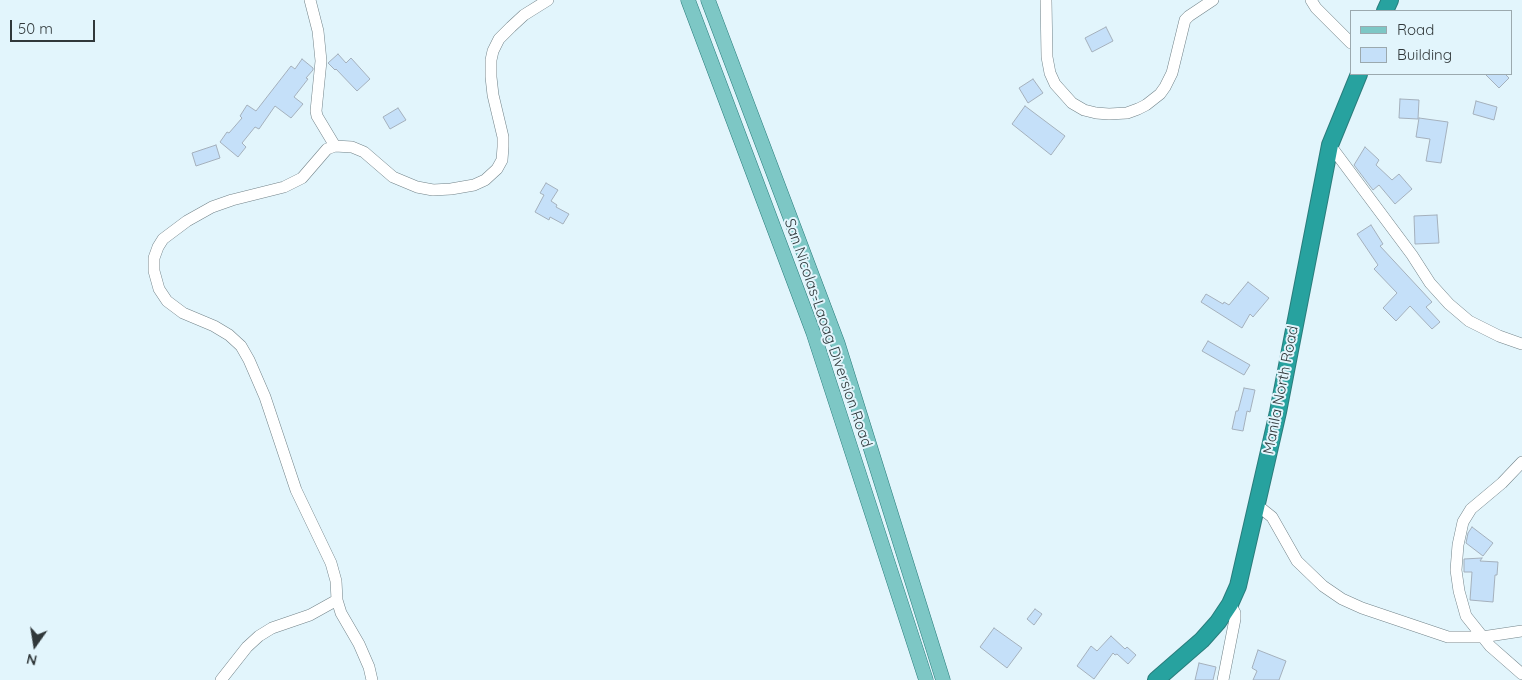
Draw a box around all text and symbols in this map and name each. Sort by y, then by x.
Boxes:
scale bar [12,10,98,42]
legend [1350,10,1512,75]
text: 50 m [18,19,53,38]
text: Road [1397,20,1434,39]
text: Building [1397,45,1452,64]
street label: San Nicolas-Laoag Diversion Road [780,216,876,450]
street label: Manila North Road [1260,324,1302,456]
north arrow [10,620,60,670]
text: N [25,650,39,670]

